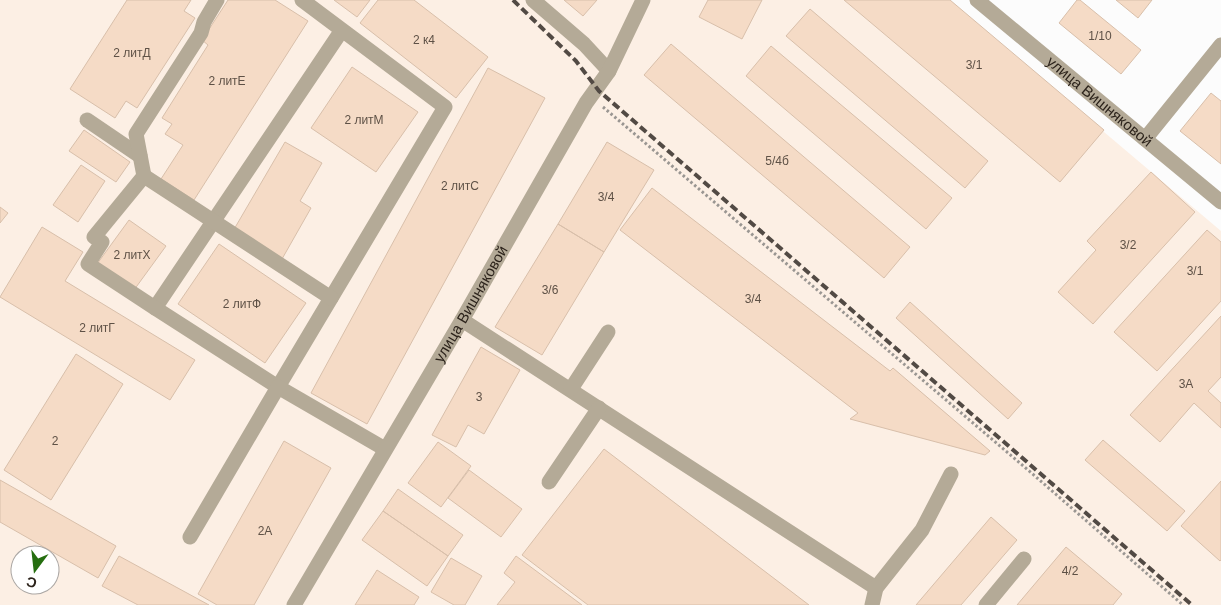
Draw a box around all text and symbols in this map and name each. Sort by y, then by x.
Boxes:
house number: 1/10 [1088,29,1112,43]
house number: 2 к4 [413,33,435,47]
house number: 2 литД [113,46,151,60]
street label: улица Вишняковой [1044,52,1156,150]
house number: 3/1 [966,58,983,72]
house number: 2 литЕ [208,74,246,88]
house number: 2 литМ [344,113,384,127]
house number: 5/4б [765,154,789,168]
house number: 2 литС [441,179,479,193]
house number: 3/4 [598,190,615,204]
house number: 3/2 [1120,238,1137,252]
street label: улица Вишняковой [430,242,511,365]
house number: 2 литХ [113,248,151,262]
house number: 3/1 [1187,264,1204,278]
house number: 3/6 [542,283,559,297]
house number: 3/4 [745,292,762,306]
house number: 2 литФ [223,297,261,311]
house number: 2 литГ [79,321,115,335]
house number: 3А [1179,377,1193,391]
house number: 3 [476,390,483,404]
house number: 2 [52,434,59,448]
house number: 2А [258,524,272,538]
north arrow [10,545,60,595]
house number: 4/2 [1062,564,1079,578]
text: С [25,574,39,592]

